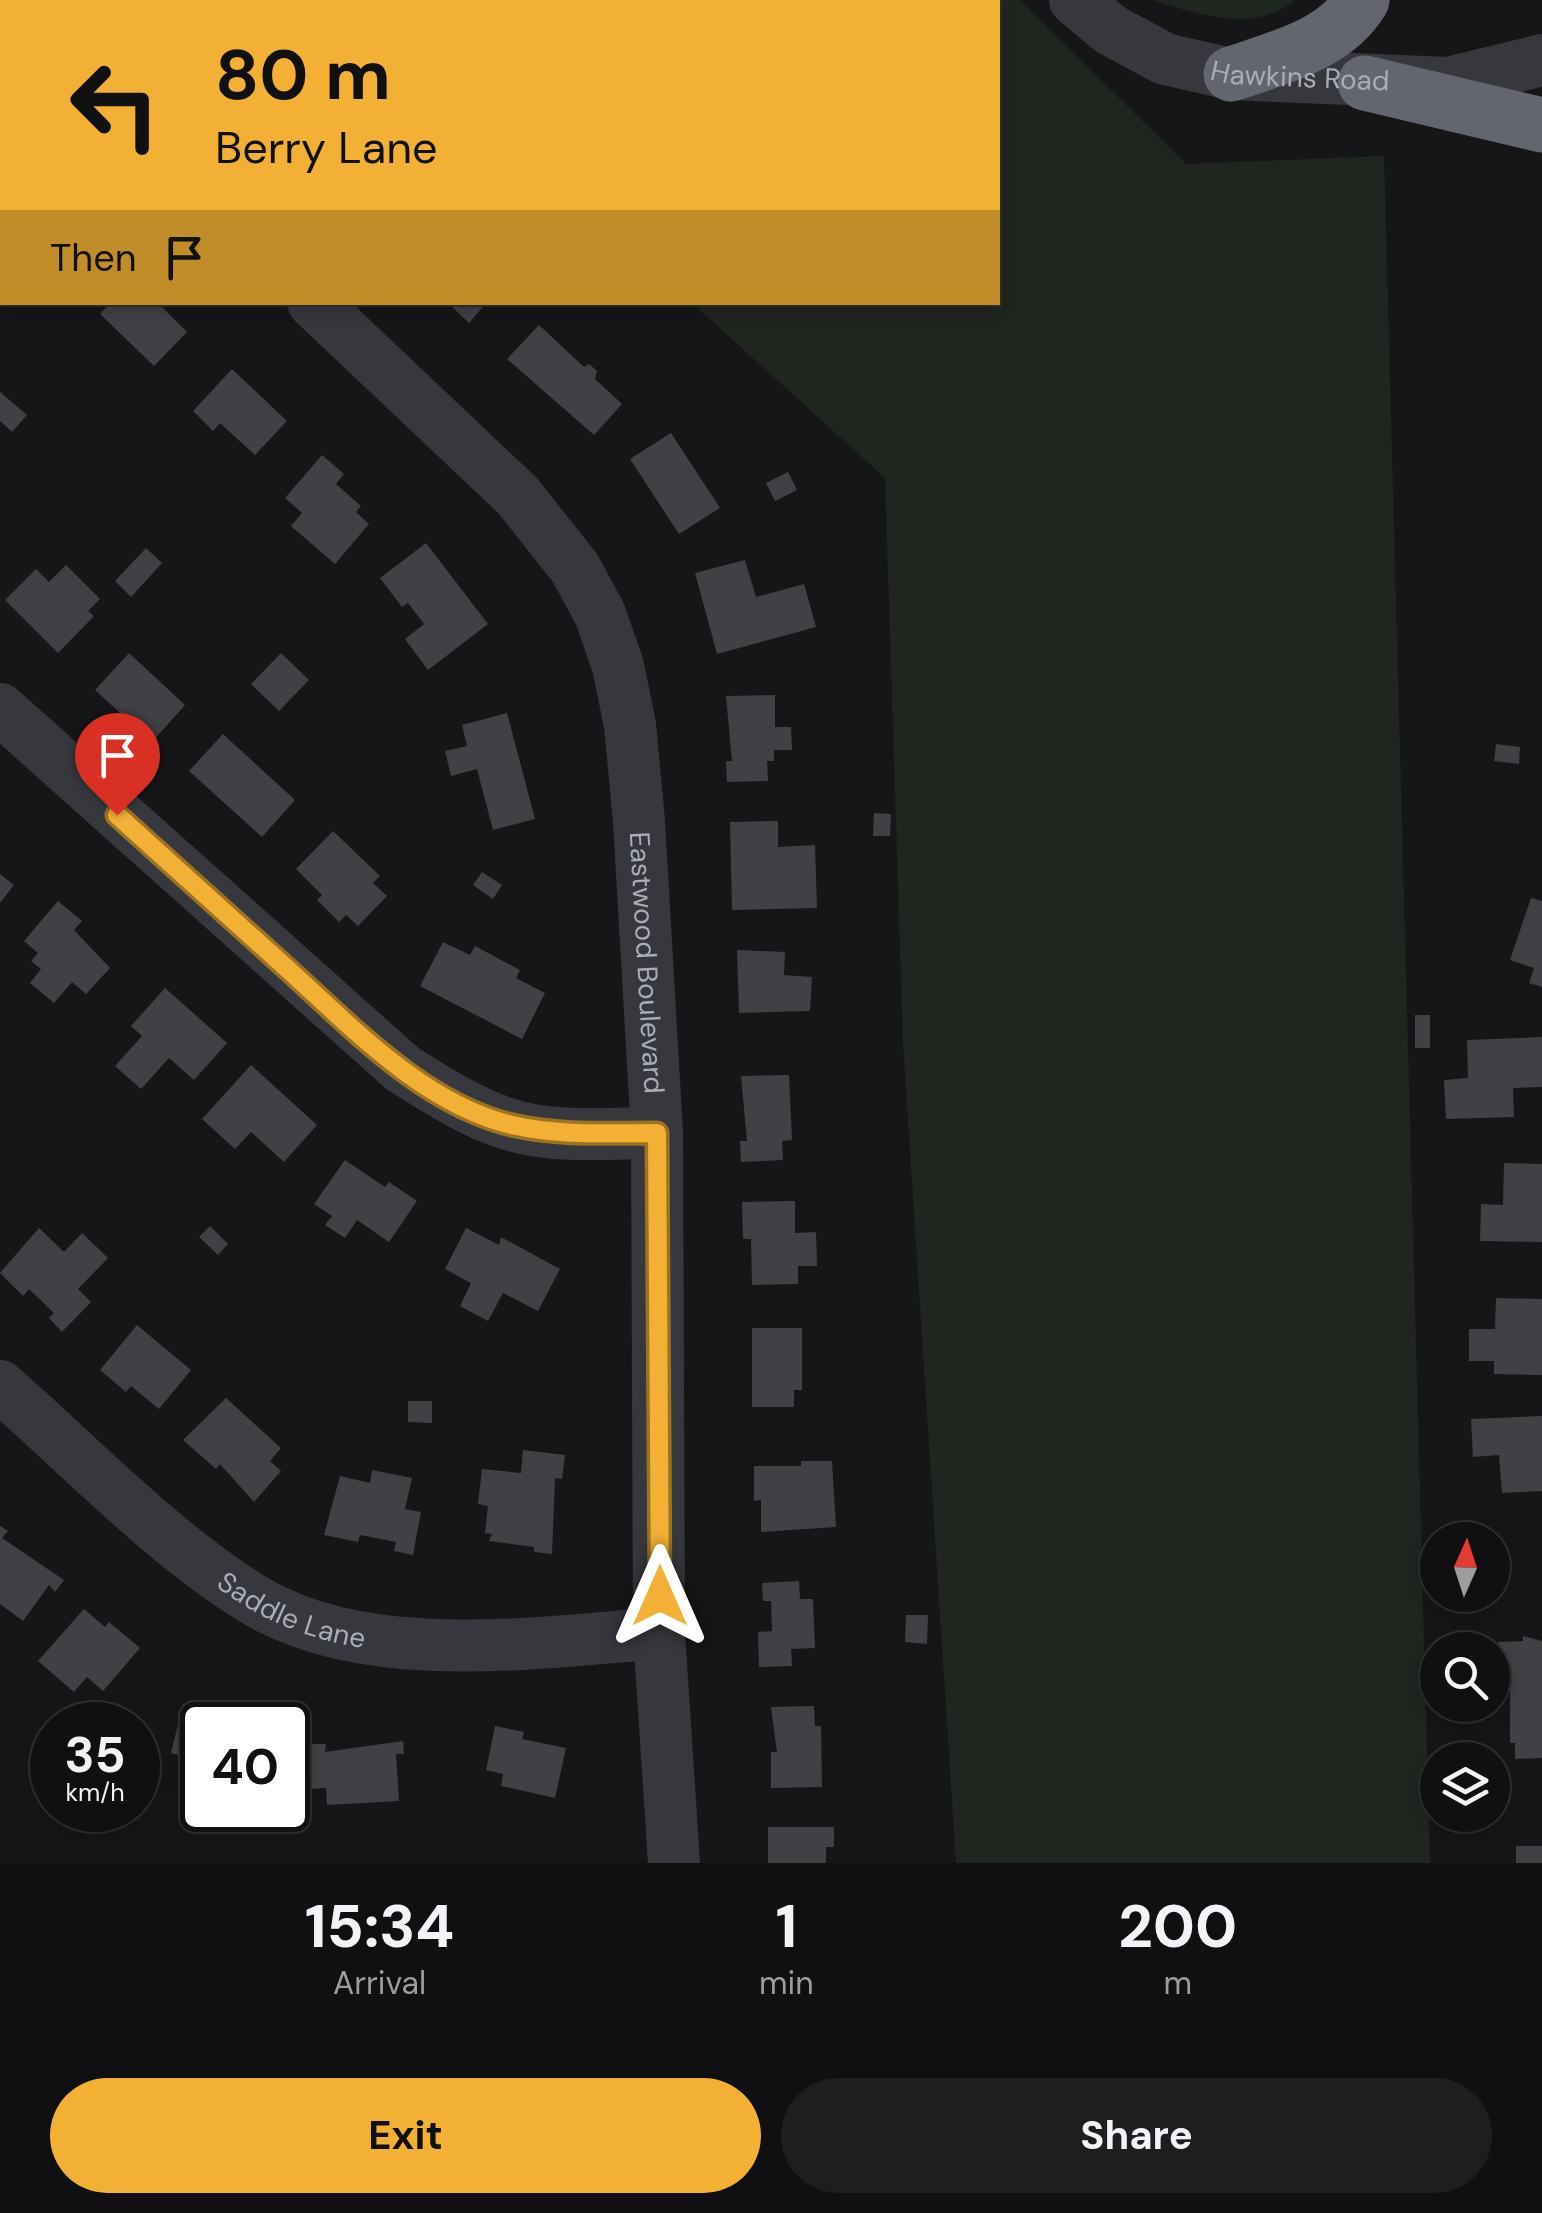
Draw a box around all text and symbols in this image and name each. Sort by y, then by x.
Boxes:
text: 80 m [215,30,391,121]
icon: left [50,40,180,170]
street label: Hawkins Road [1207,52,1390,100]
text: Berry Lane [215,118,438,177]
icon: arrive [157,230,212,285]
text: Then [50,233,137,283]
pin [75,713,160,816]
icon: arrive [90,728,145,783]
street label: Eastwood Boulevard [621,831,673,1095]
north arrow [1420,1522,1510,1612]
map controls [1420,1522,1510,1832]
position arrow [608,1544,712,1648]
street label: Saddle Lane [210,1563,369,1657]
button: search [1420,1632,1510,1722]
speed limit sign: 40 [180,1702,310,1832]
text: 35 [64,1722,126,1788]
button: layers [1420,1742,1510,1832]
text: km/h [65,1776,125,1809]
text: 15:34 [305,1887,454,1966]
text: 1 [775,1887,797,1966]
text: 200 [1118,1887,1237,1966]
text: Arrival [333,1962,426,2004]
text: min [759,1962,814,2004]
text: m [1164,1962,1192,2004]
button: Exit [50,2078,761,2193]
button: Share [781,2078,1492,2193]

